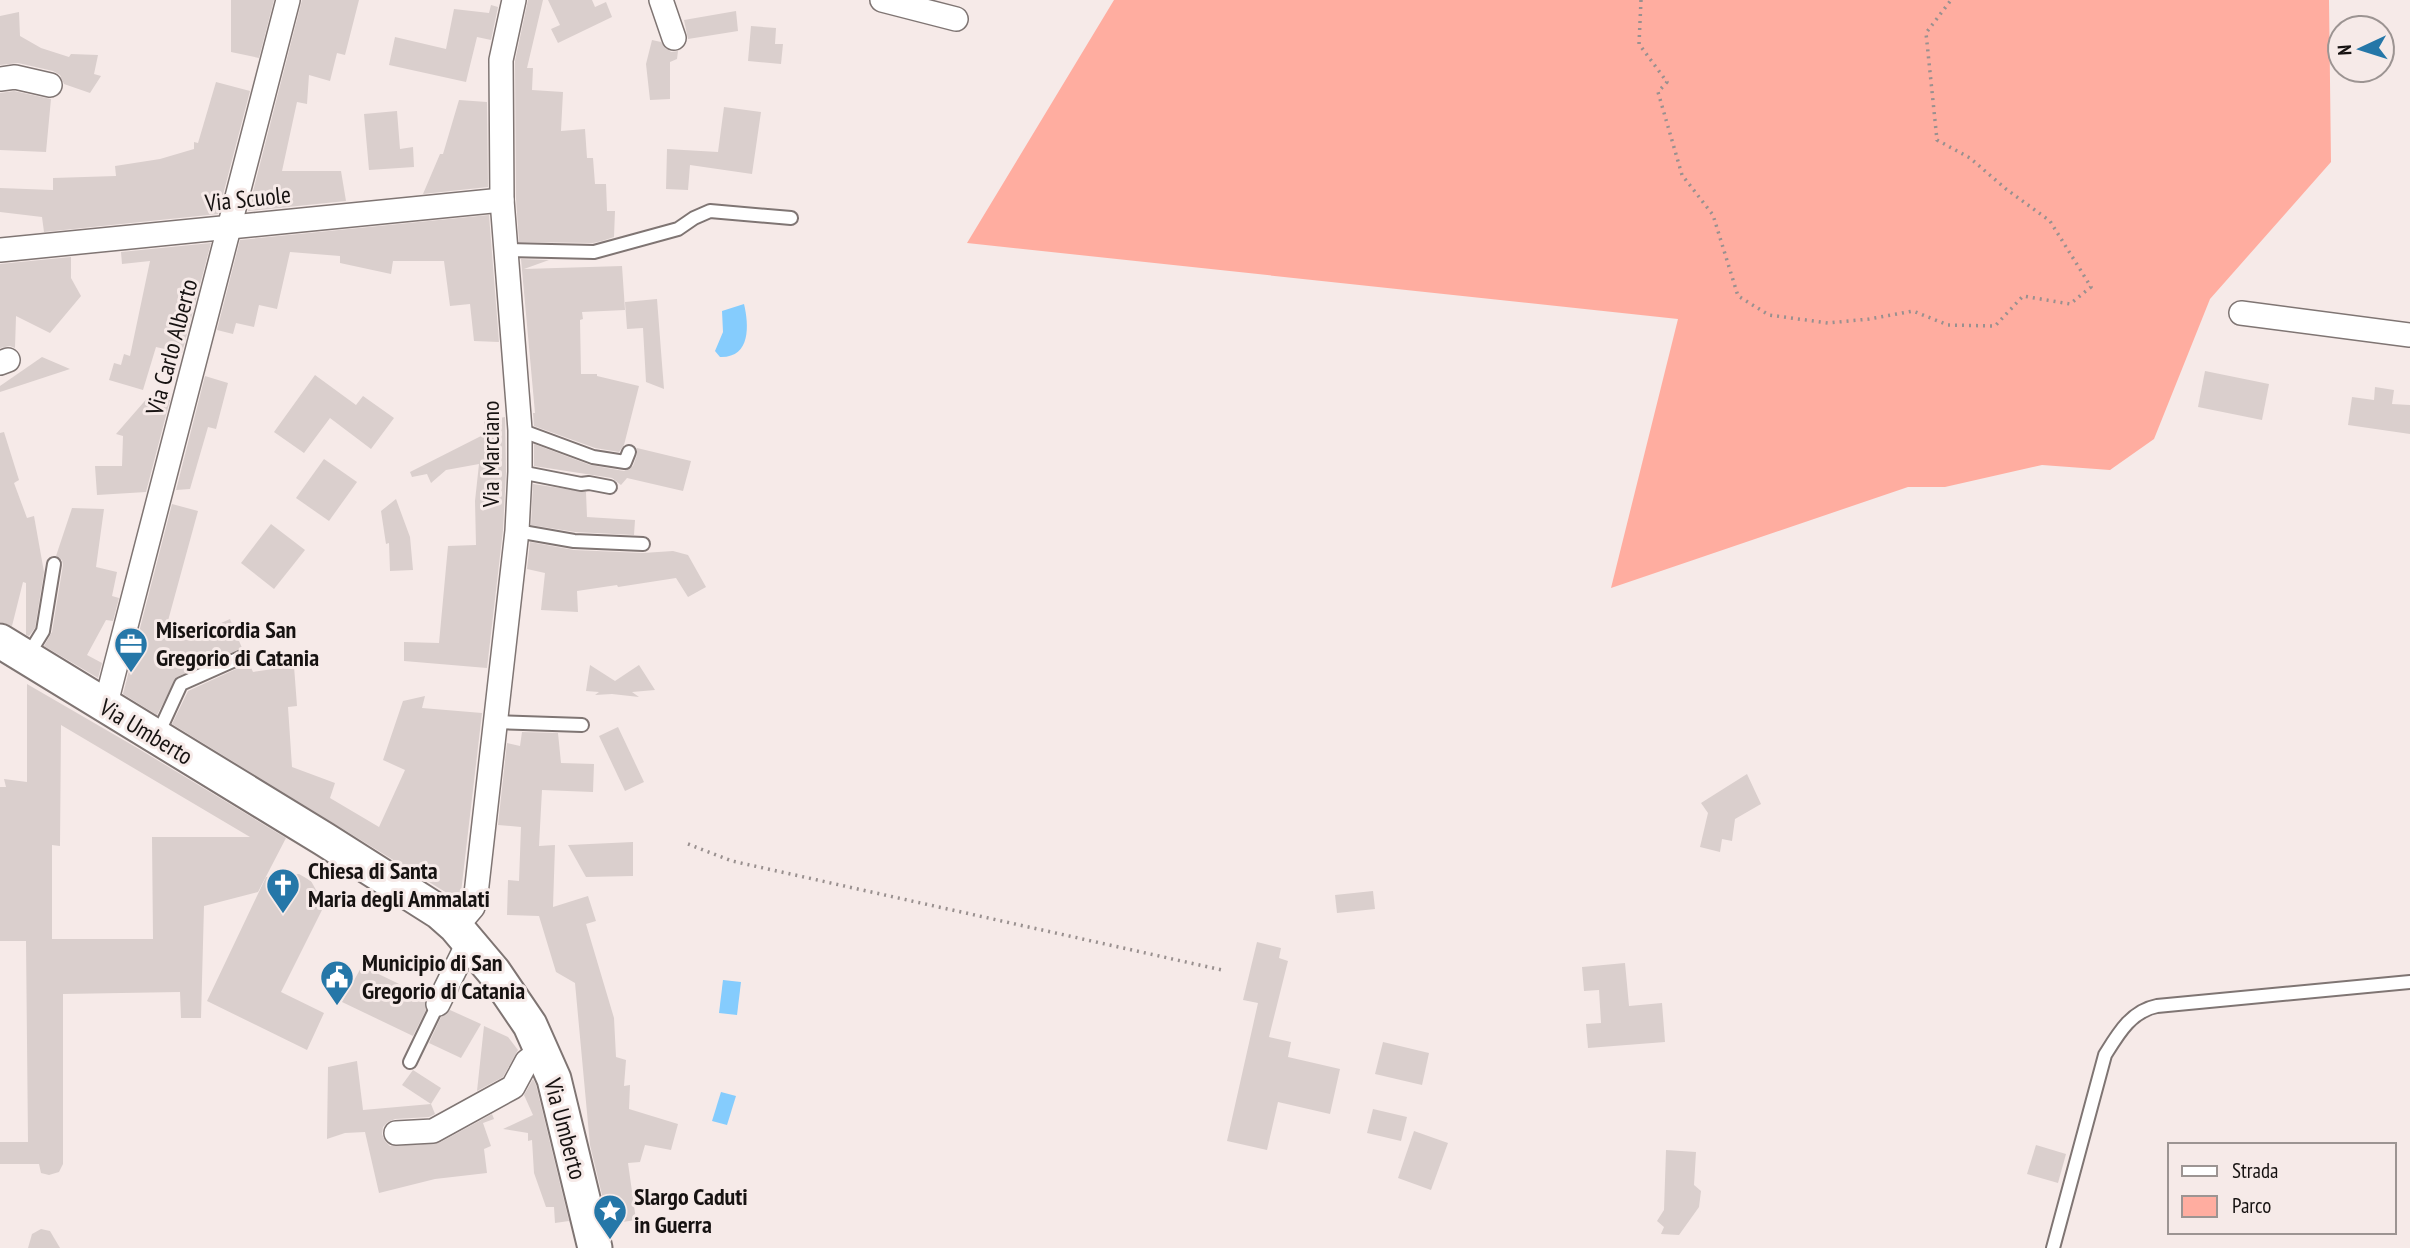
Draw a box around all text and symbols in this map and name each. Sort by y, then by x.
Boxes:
north arrow [2326,14,2396,84]
text: N [2332,44,2356,56]
street label: Via Scuole [203,179,292,219]
street label: Via Carlo Alberto [138,276,205,419]
street label: Via Marciano [475,401,506,508]
place label: Misericordia San Gregorio di Catania [156,614,319,673]
office icon: Misericordia San Gregorio di Catania [112,625,150,674]
street label: Via Umberto [93,691,199,771]
place label: Chiesa di Santa Maria degli Ammalati [308,855,490,914]
church icon: Chiesa di Santa Maria degli Ammalati [264,866,302,915]
place label: Municipio di San Gregorio di Catania [362,947,525,1006]
public building icon: Municipio di San Gregorio di Catania [318,958,356,1007]
street label: Via Umberto [537,1074,594,1183]
legend [2168,1143,2396,1234]
text: Strada [2232,1157,2278,1184]
place label: Slargo Caduti in Guerra [634,1181,748,1240]
place icon: Slargo Caduti in Guerra [591,1192,629,1241]
text: Parco [2232,1192,2271,1219]

